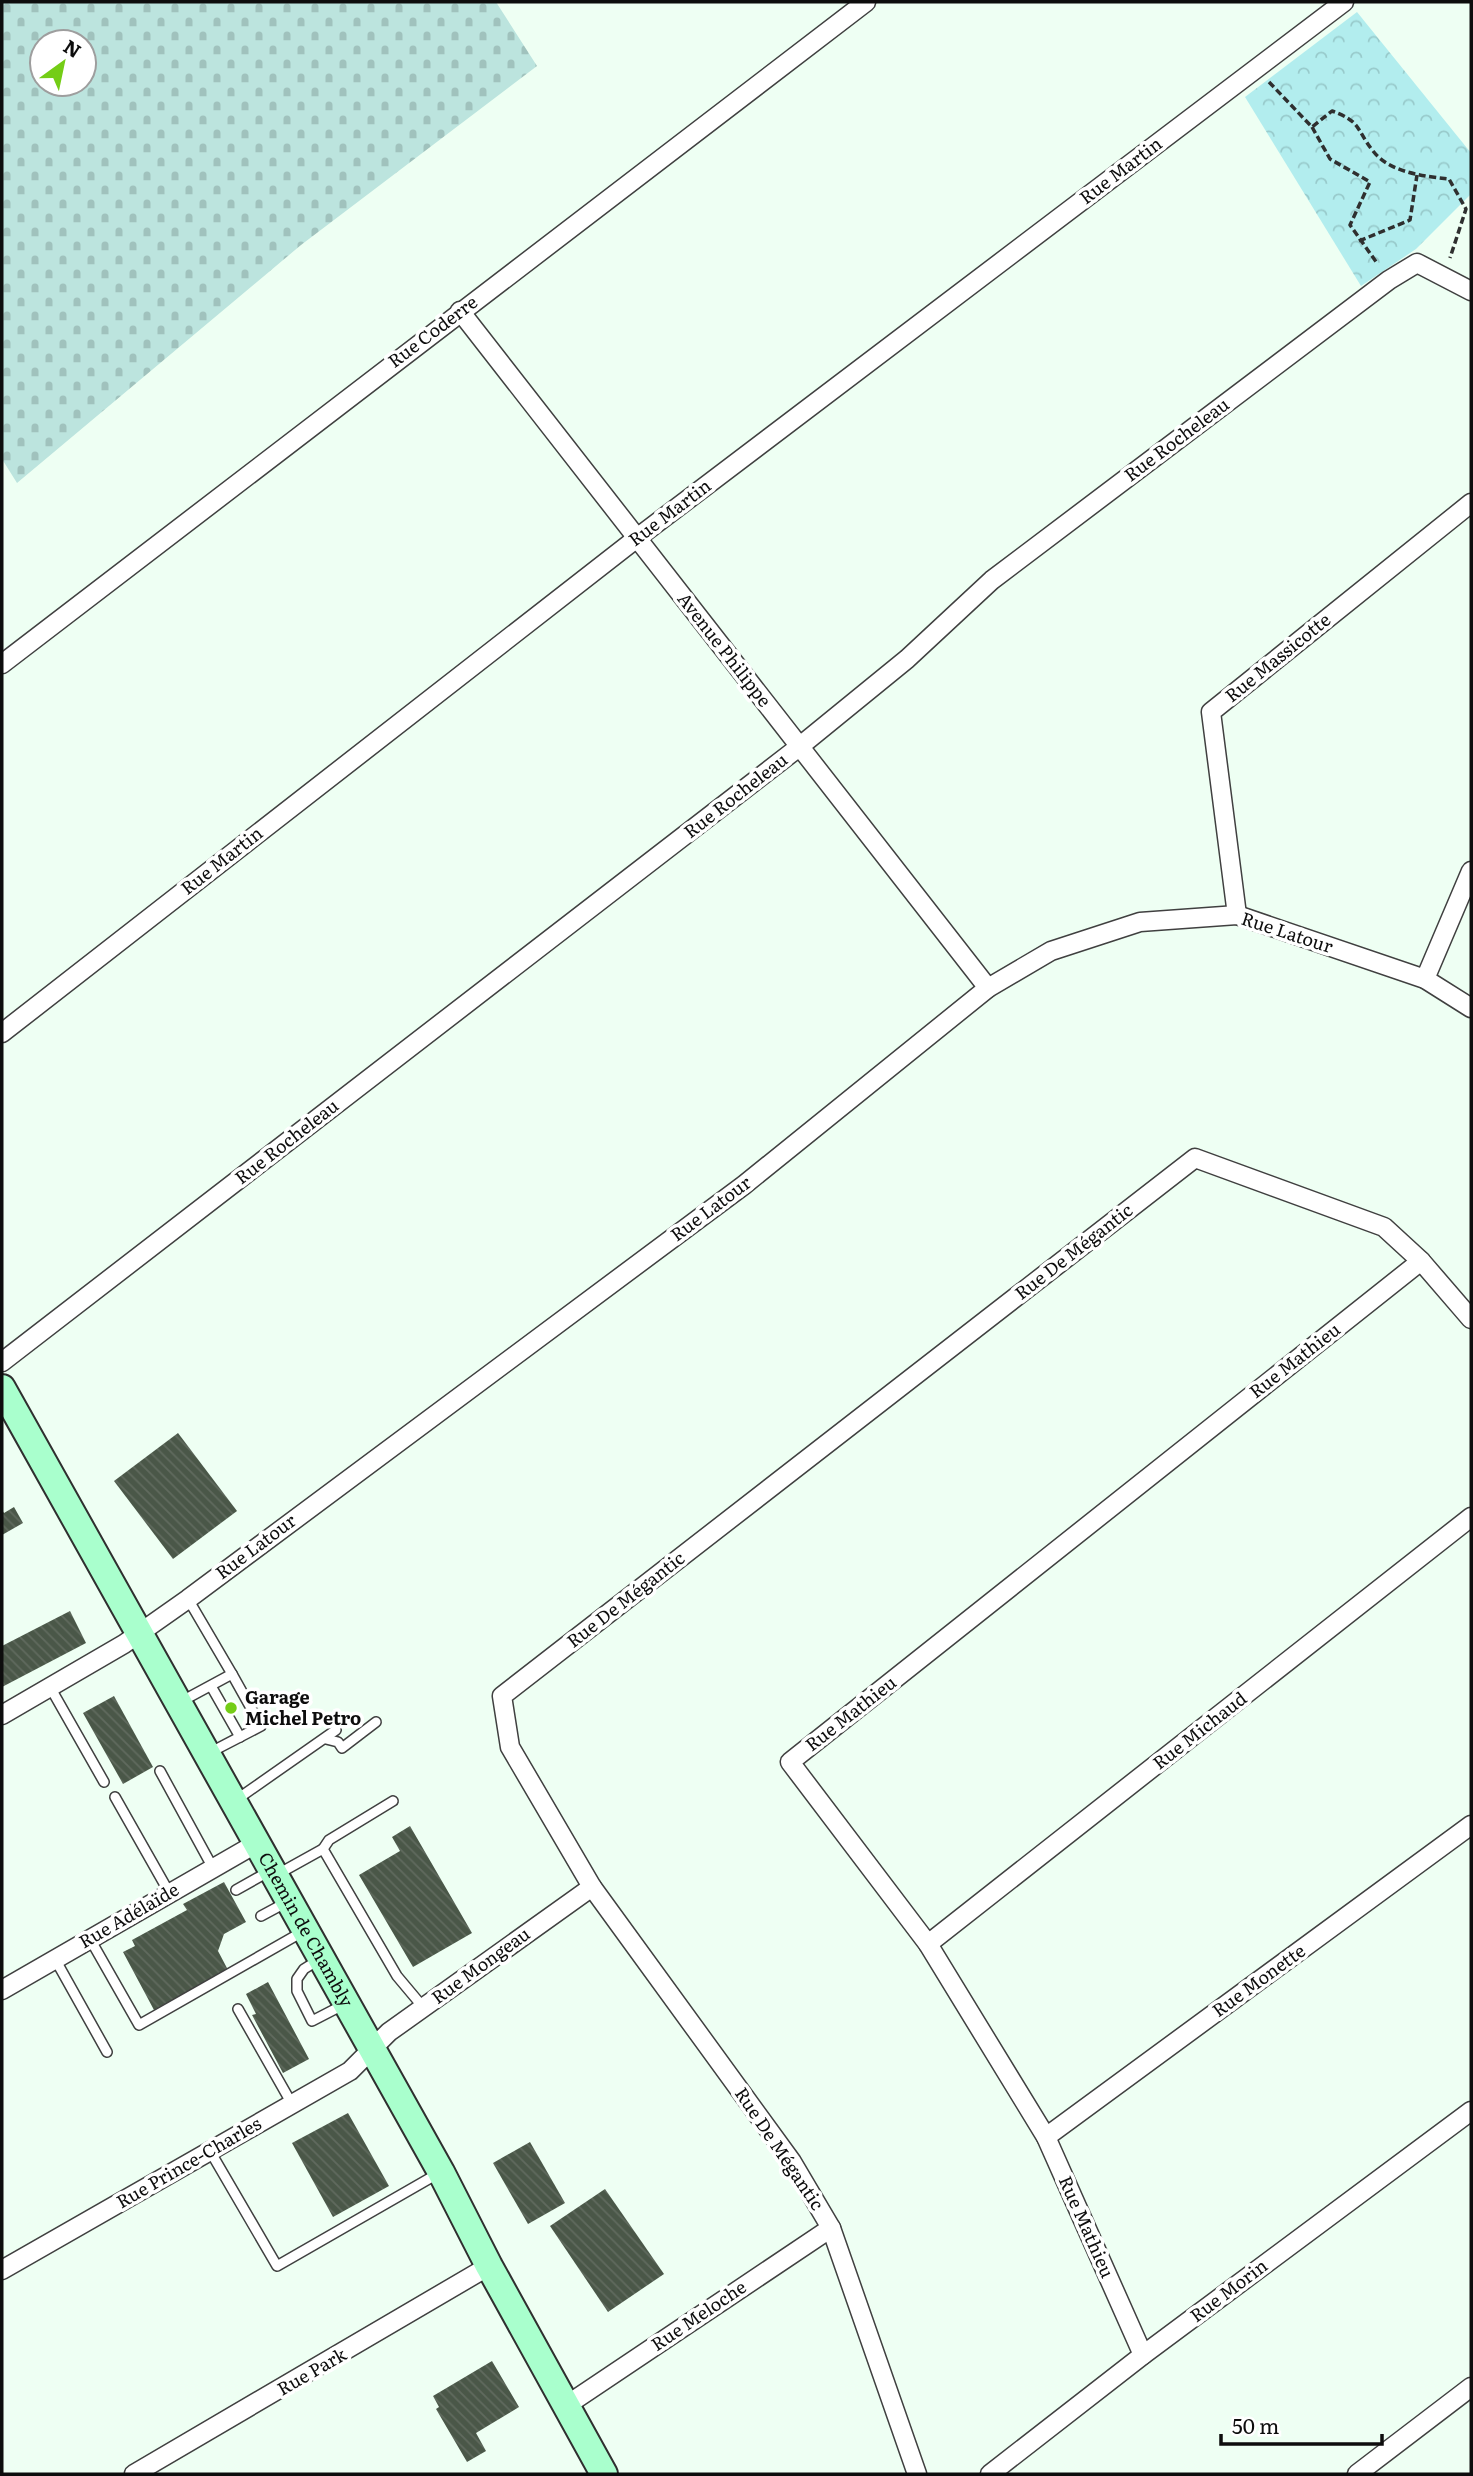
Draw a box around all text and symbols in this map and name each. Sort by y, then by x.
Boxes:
north arrow [28,28,98,98]
text: N [58,32,87,64]
street label: Rue Martin [1073,130,1167,210]
street label: Rue Coderre [382,288,483,373]
street label: Rue Rocheleau [1118,390,1234,487]
street label: Rue Martin [622,472,716,552]
street label: Avenue Philippe [672,586,779,712]
street label: Rue Massicotte [1218,606,1336,708]
street label: Rue Rocheleau [677,746,793,844]
street label: Rue Martin [174,819,268,900]
street label: Rue Latour [1238,904,1337,959]
street label: Rue Rocheleau [228,1092,344,1190]
street label: Rue Latour [664,1168,756,1247]
street label: Rue De Mégantic [1008,1196,1138,1306]
street label: Rue Mathieu [1243,1316,1345,1404]
street label: Rue Latour [209,1506,301,1585]
street label: Rue De Mégantic [560,1544,690,1654]
street label: Rue Mathieu [799,1669,901,1757]
place label: Garage Michel Petro [245,1683,361,1731]
street label: Rue Michaud [1146,1684,1252,1775]
marker: Garage Michel Petro [223,1700,239,1716]
street label: Chemin de Chambly [253,1847,361,2012]
street label: Rue Adélaïde [73,1875,183,1954]
street label: Rue Mongeau [425,1920,535,2010]
street label: Rue Monette [1206,1937,1310,2023]
street label: Rue De Mégantic [729,2081,832,2215]
street label: Rue Prince-Charles [111,2109,266,2214]
street label: Rue Mathieu [1053,2171,1122,2282]
street label: Rue Morin [1184,2252,1273,2328]
street label: Rue Meloche [645,2273,751,2357]
street label: Rue Park [272,2339,352,2401]
scale bar [1221,2402,1382,2446]
text: 50 m [1232,2409,1279,2440]

